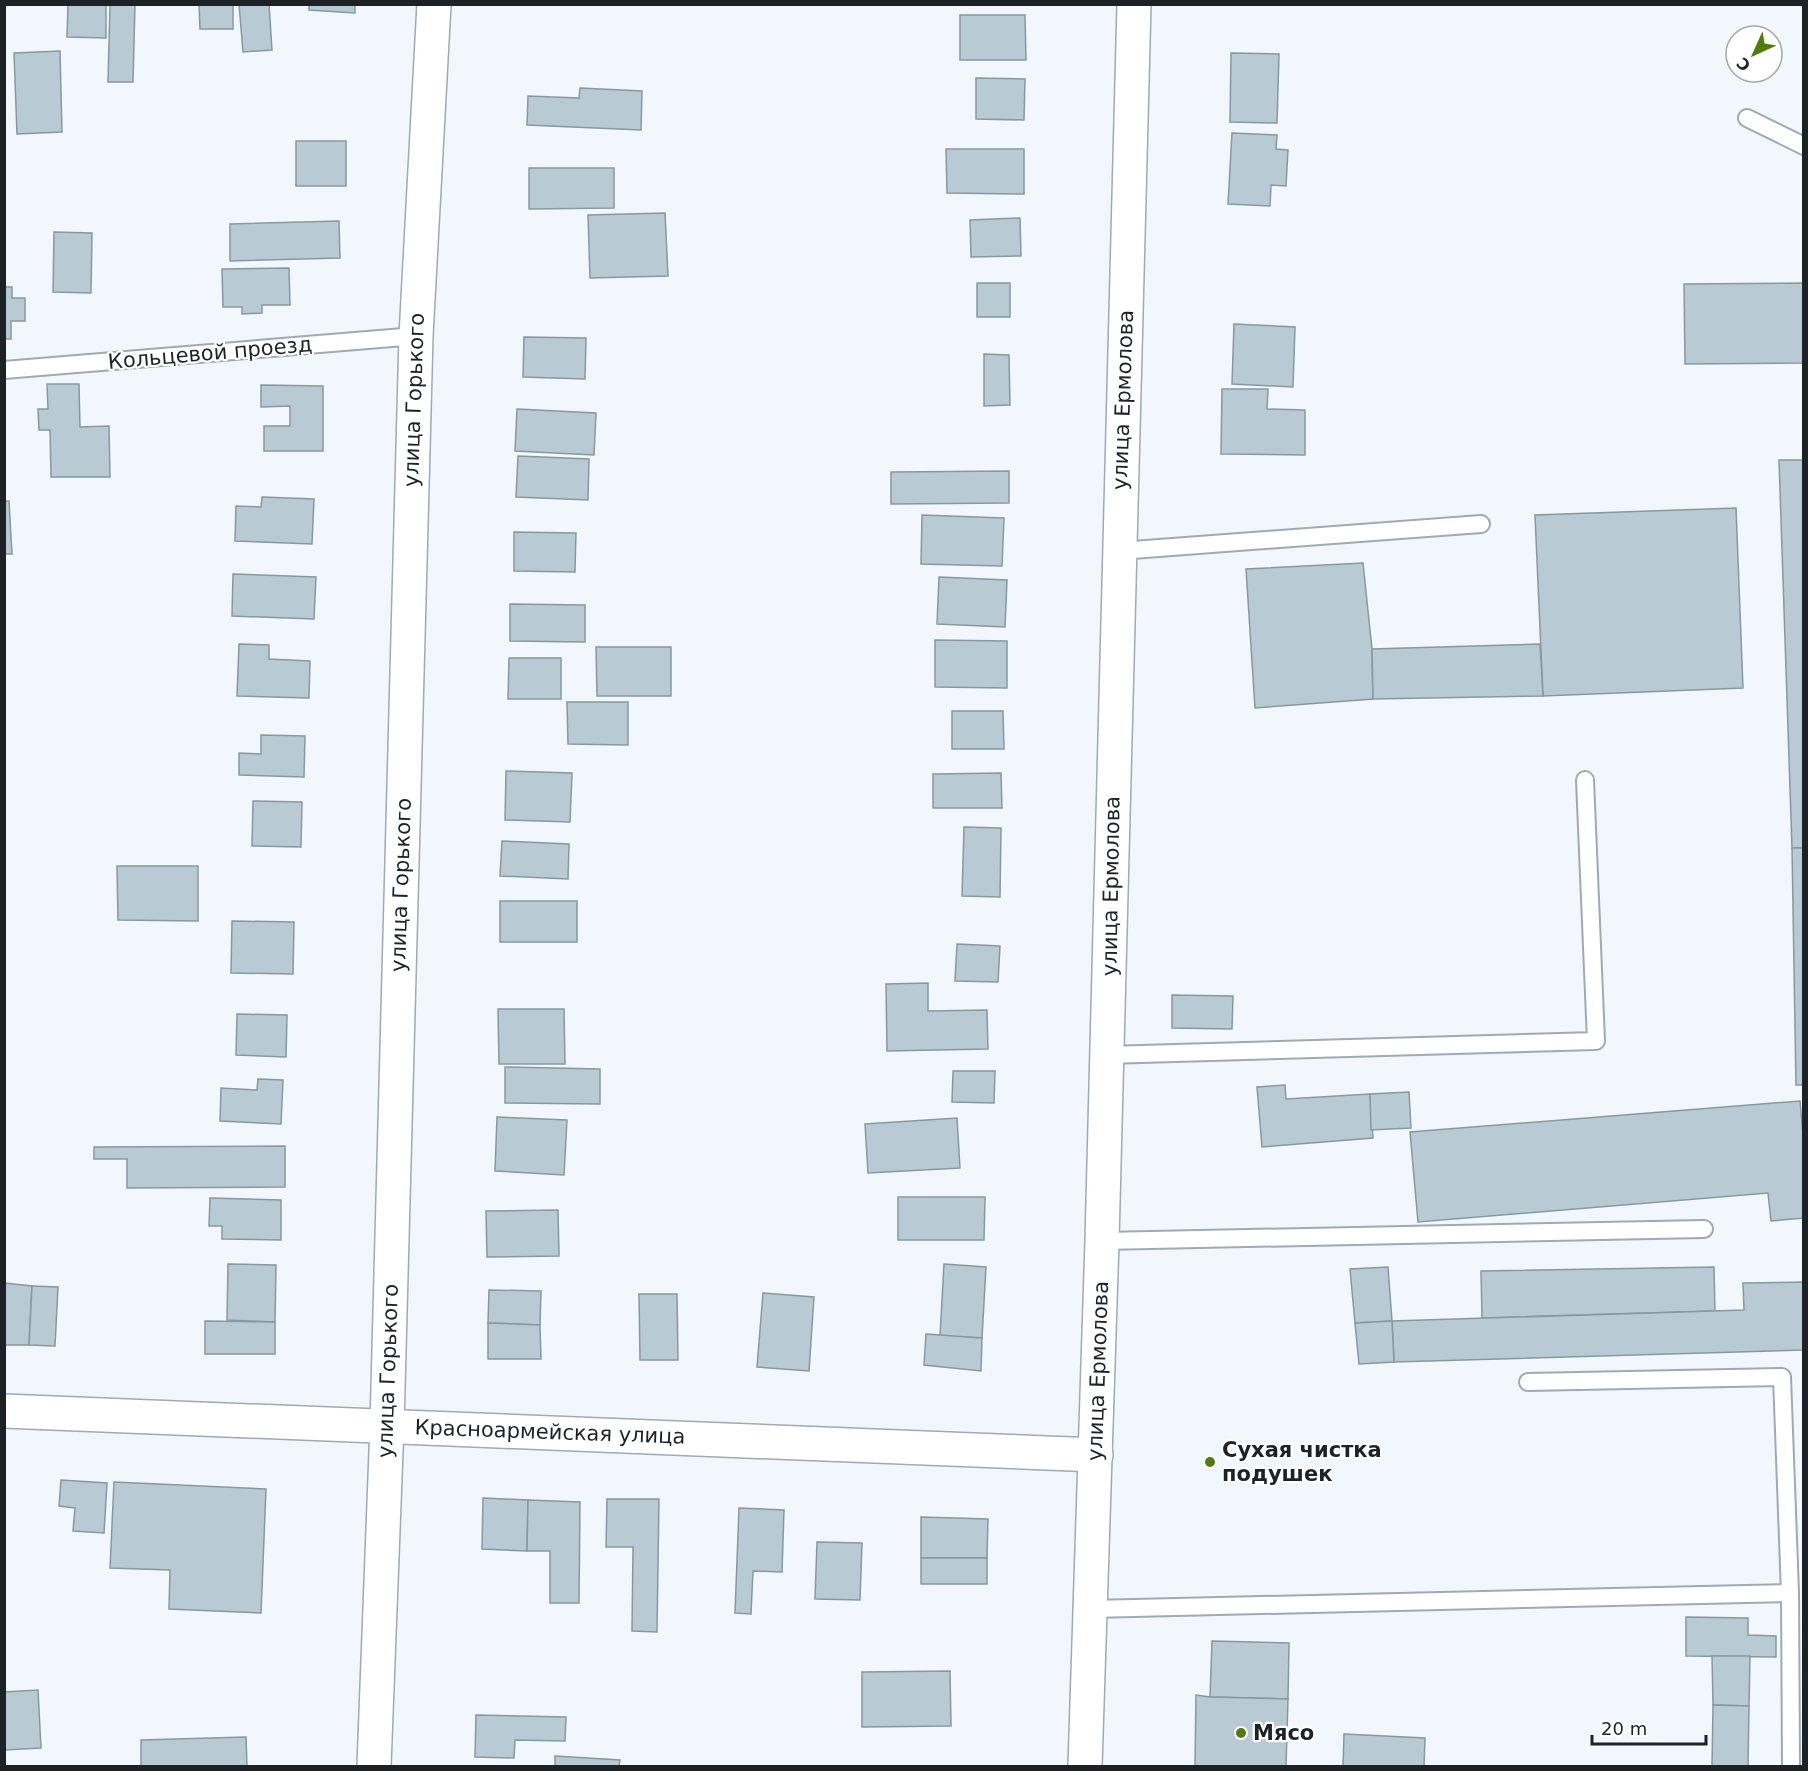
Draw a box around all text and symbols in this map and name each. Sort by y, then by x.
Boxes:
north arrow [1724,24,1784,84]
text: С [1733,53,1755,75]
street label: улица Ермолова [1108,310,1138,490]
street label: улица Горького [399,313,429,487]
street label: Кольцевой проезд [107,332,313,374]
street label: улица Ермолова [1097,796,1125,976]
street label: улица Горького [386,798,416,972]
street label: улица Ермолова [1083,1281,1113,1461]
street label: улица Горького [373,1284,403,1458]
street label: Красноармейская улица [414,1415,686,1449]
place label: Сухая чистка подушек [1222,1438,1382,1486]
marker: Сухая чистка подушек [1203,1455,1217,1469]
scale bar [1592,1708,1706,1746]
text: 20 m [1601,1718,1647,1739]
place label: Мясо [1253,1721,1314,1745]
marker: Мясо [1234,1726,1248,1740]

